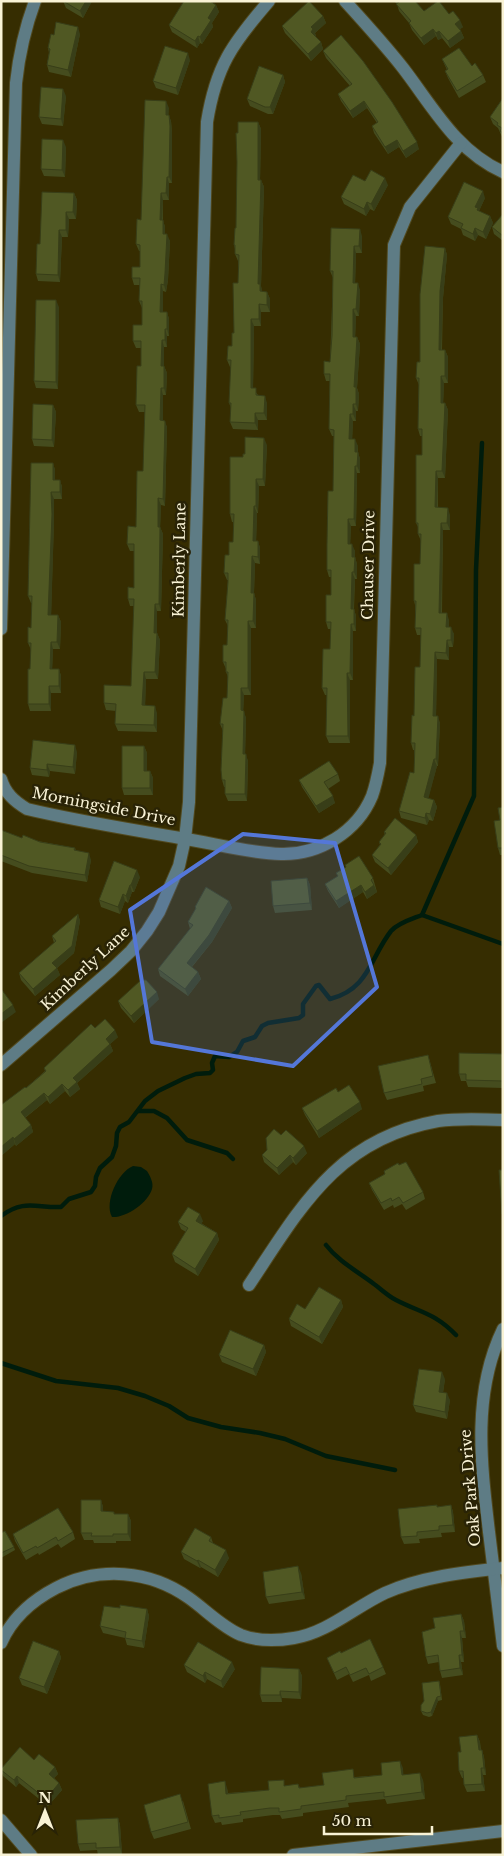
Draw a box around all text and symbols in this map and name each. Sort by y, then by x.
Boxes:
street label: Kimberly Lane [168,502,190,618]
street label: Chauser Drive [358,510,378,620]
street label: Morningside Drive [31,783,177,829]
street label: Kimberly Lane [37,922,133,1014]
street label: Oak Park Drive [455,1429,485,1547]
north arrow [20,1786,70,1836]
text: N [38,1789,52,1807]
scale bar [324,1804,432,1836]
text: 50 m [332,1811,372,1830]

